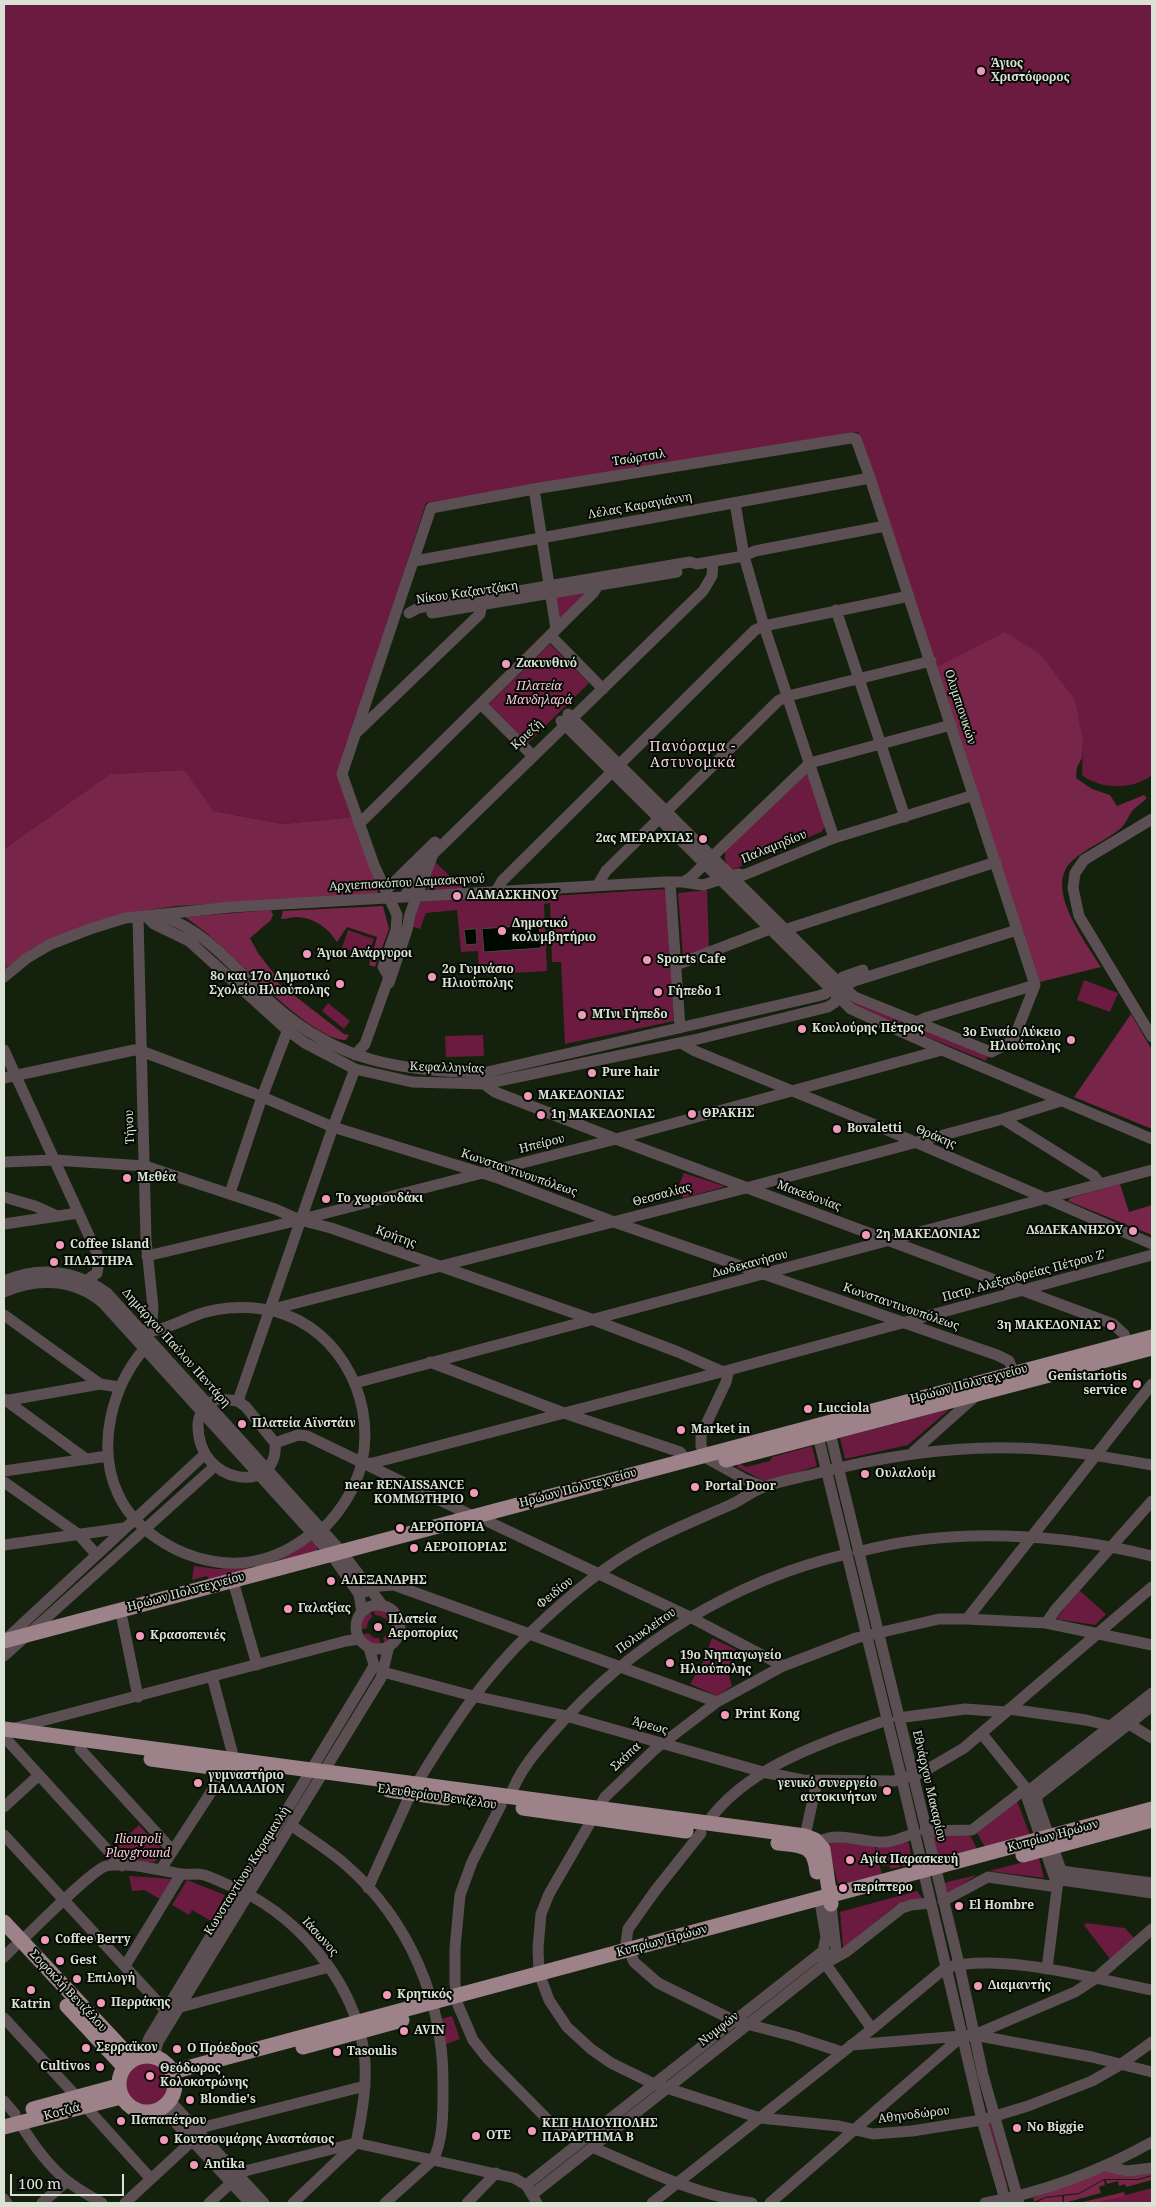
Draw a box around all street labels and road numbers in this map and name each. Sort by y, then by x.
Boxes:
street label: Τσώρτσιλ [611,447,667,469]
street label: Λέλας Καραγιάννη [587,490,693,522]
street label: Νίκου Καζαντζάκη [415,579,519,607]
street label: Ολυμπιονικών [941,668,979,746]
street label: Κριεζή [508,717,546,753]
street label: Παλαμηδίου [739,827,809,867]
street label: Αρχιεπισκόπου Δαμασκηνού [329,872,485,894]
street label: Κεφαλληνίας [409,1060,485,1076]
street label: Τήνου [122,1110,138,1144]
street label: Θράκης [913,1122,959,1152]
street label: Ηπείρου [518,1131,566,1157]
street label: Κωνσταντινουπόλεως [459,1146,579,1200]
street label: Μακεδονίας [775,1178,843,1214]
street label: Θεσσαλίας [631,1180,693,1210]
street label: Κρήτης [374,1223,418,1251]
street label: Δωδεκανήσου [711,1247,789,1281]
street label: Πατρ. Αλεξανδρείας Πέτρου Ζ’ [941,1247,1107,1305]
street label: Κωνσταντινουπόλεως [841,1280,961,1334]
street label: Δημάρχου Παύλου Πεντάρη [119,1286,233,1410]
street label: Ηρώων Πολυτεχνείου [909,1361,1029,1407]
street label: Ηρώων Πολυτεχνείου [518,1465,638,1511]
street label: Ηρώων Πολυτεχνείου [126,1569,246,1615]
street label: Φειδίου [534,1574,576,1612]
street label: Πολυκλείτου [613,1605,679,1657]
street label: Άρεως [631,1714,669,1738]
street label: Εθνάρχου Μακαρίου [909,1729,949,1843]
street label: Σκόπα [608,1740,644,1774]
street label: Ελευθερίου Βενιζέλου [376,1782,498,1812]
street label: Κωνσταντίνου Καραμανλή [201,1804,293,1938]
street label: Κυπρίων Ηρώων [1006,1817,1100,1855]
street label: Ιάσωνος [299,1915,341,1959]
street label: Κυπρίων Ηρώων [615,1922,709,1960]
street label: Σοφοκλή Βενιζέλου [26,1947,110,2035]
street label: Νυμφών [696,2009,742,2049]
street label: Κοτζιά [42,2100,82,2124]
street label: Αθηνοδώρου [877,2103,951,2127]

